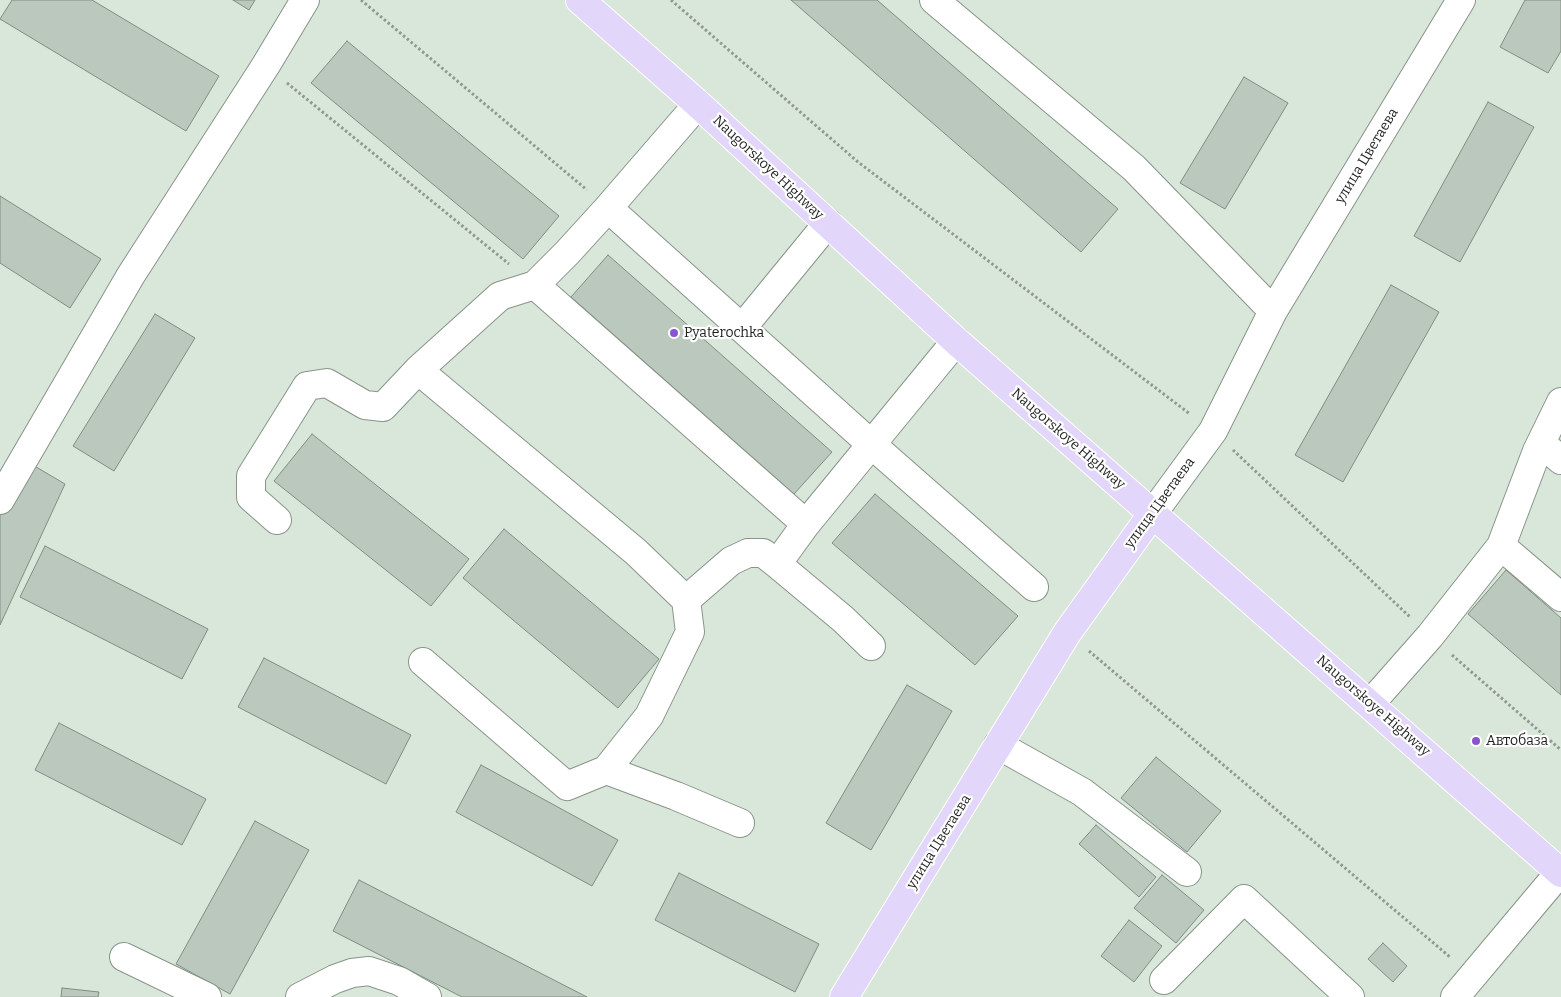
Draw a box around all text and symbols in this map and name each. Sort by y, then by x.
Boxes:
street label: улица Цветаева [1332,105,1402,207]
street label: Naugorskoye Highway [709,112,827,224]
place label: Pyaterochka [684,325,764,341]
marker: Pyaterochka [668,327,680,339]
street label: Naugorskoye Highway [1008,385,1128,493]
street label: улица Цветаева [1121,454,1199,552]
street label: Naugorskoye Highway [1313,652,1433,760]
place label: Автобаза [1486,733,1548,749]
marker: Автобаза [1470,735,1482,747]
street label: улица Цветаева [903,792,975,892]

